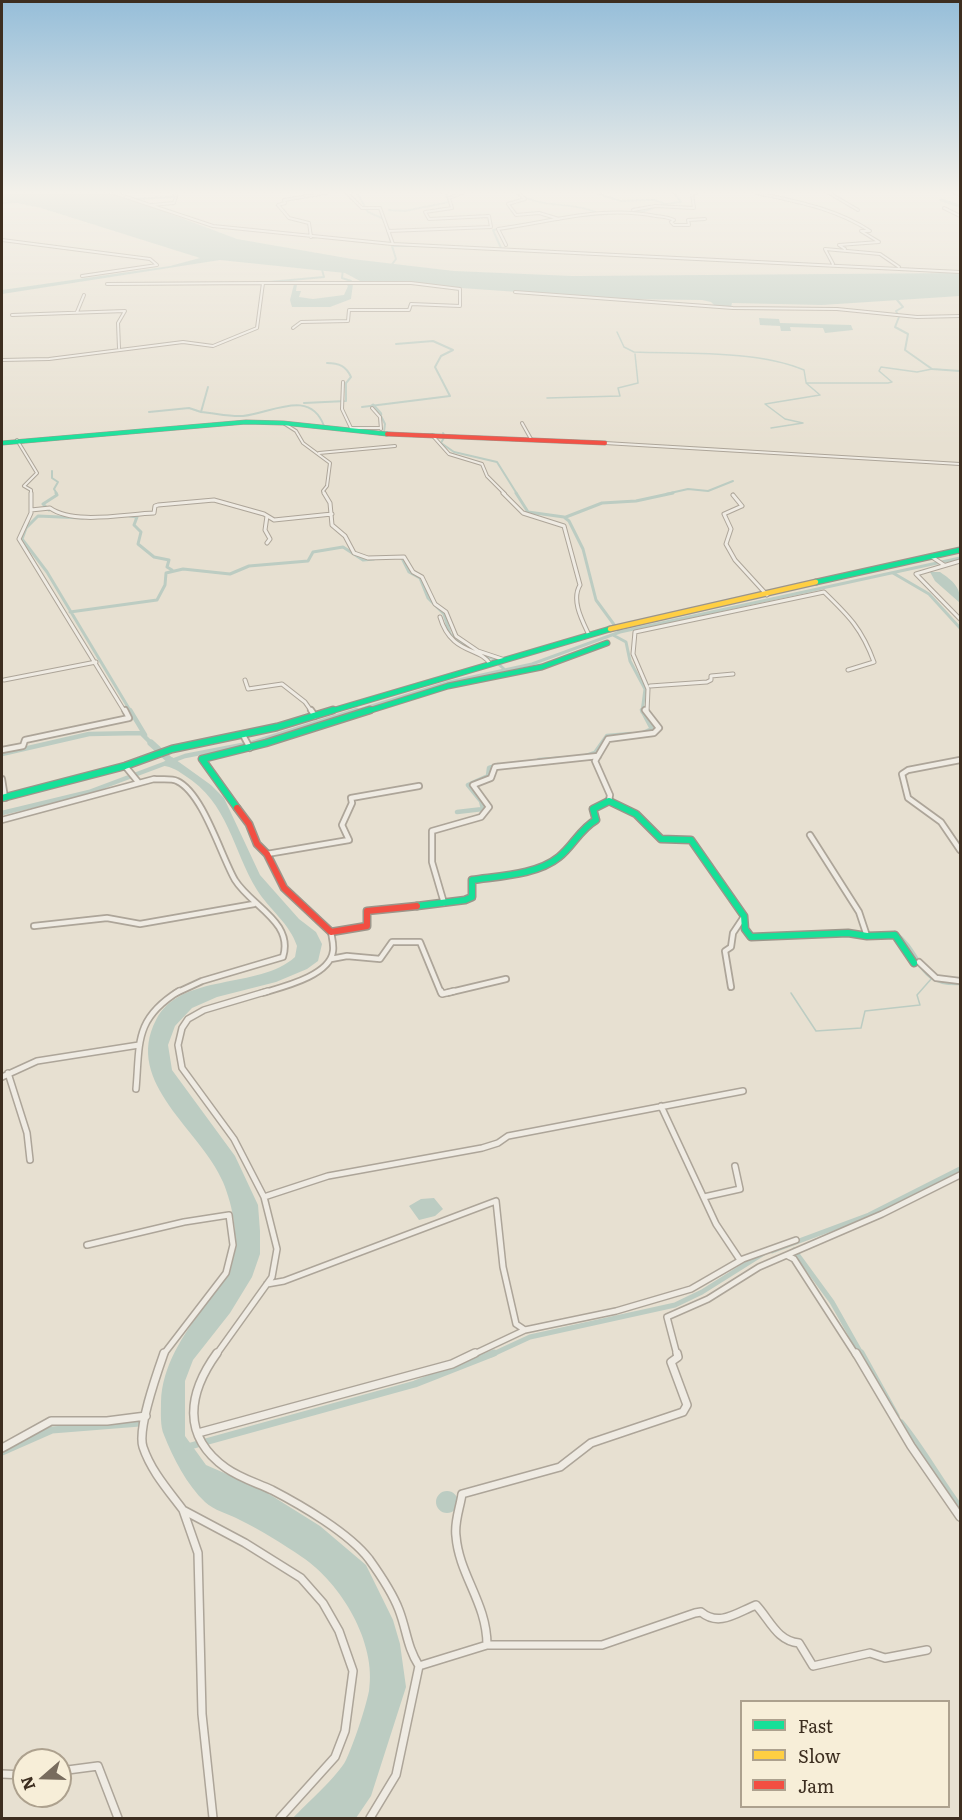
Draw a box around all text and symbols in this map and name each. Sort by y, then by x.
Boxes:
legend [740,1700,950,1808]
text: Fast [798,1712,833,1739]
text: Slow [798,1742,840,1769]
north arrow [12,1748,72,1808]
text: Jam [798,1772,834,1799]
text: N [13,1773,41,1794]

